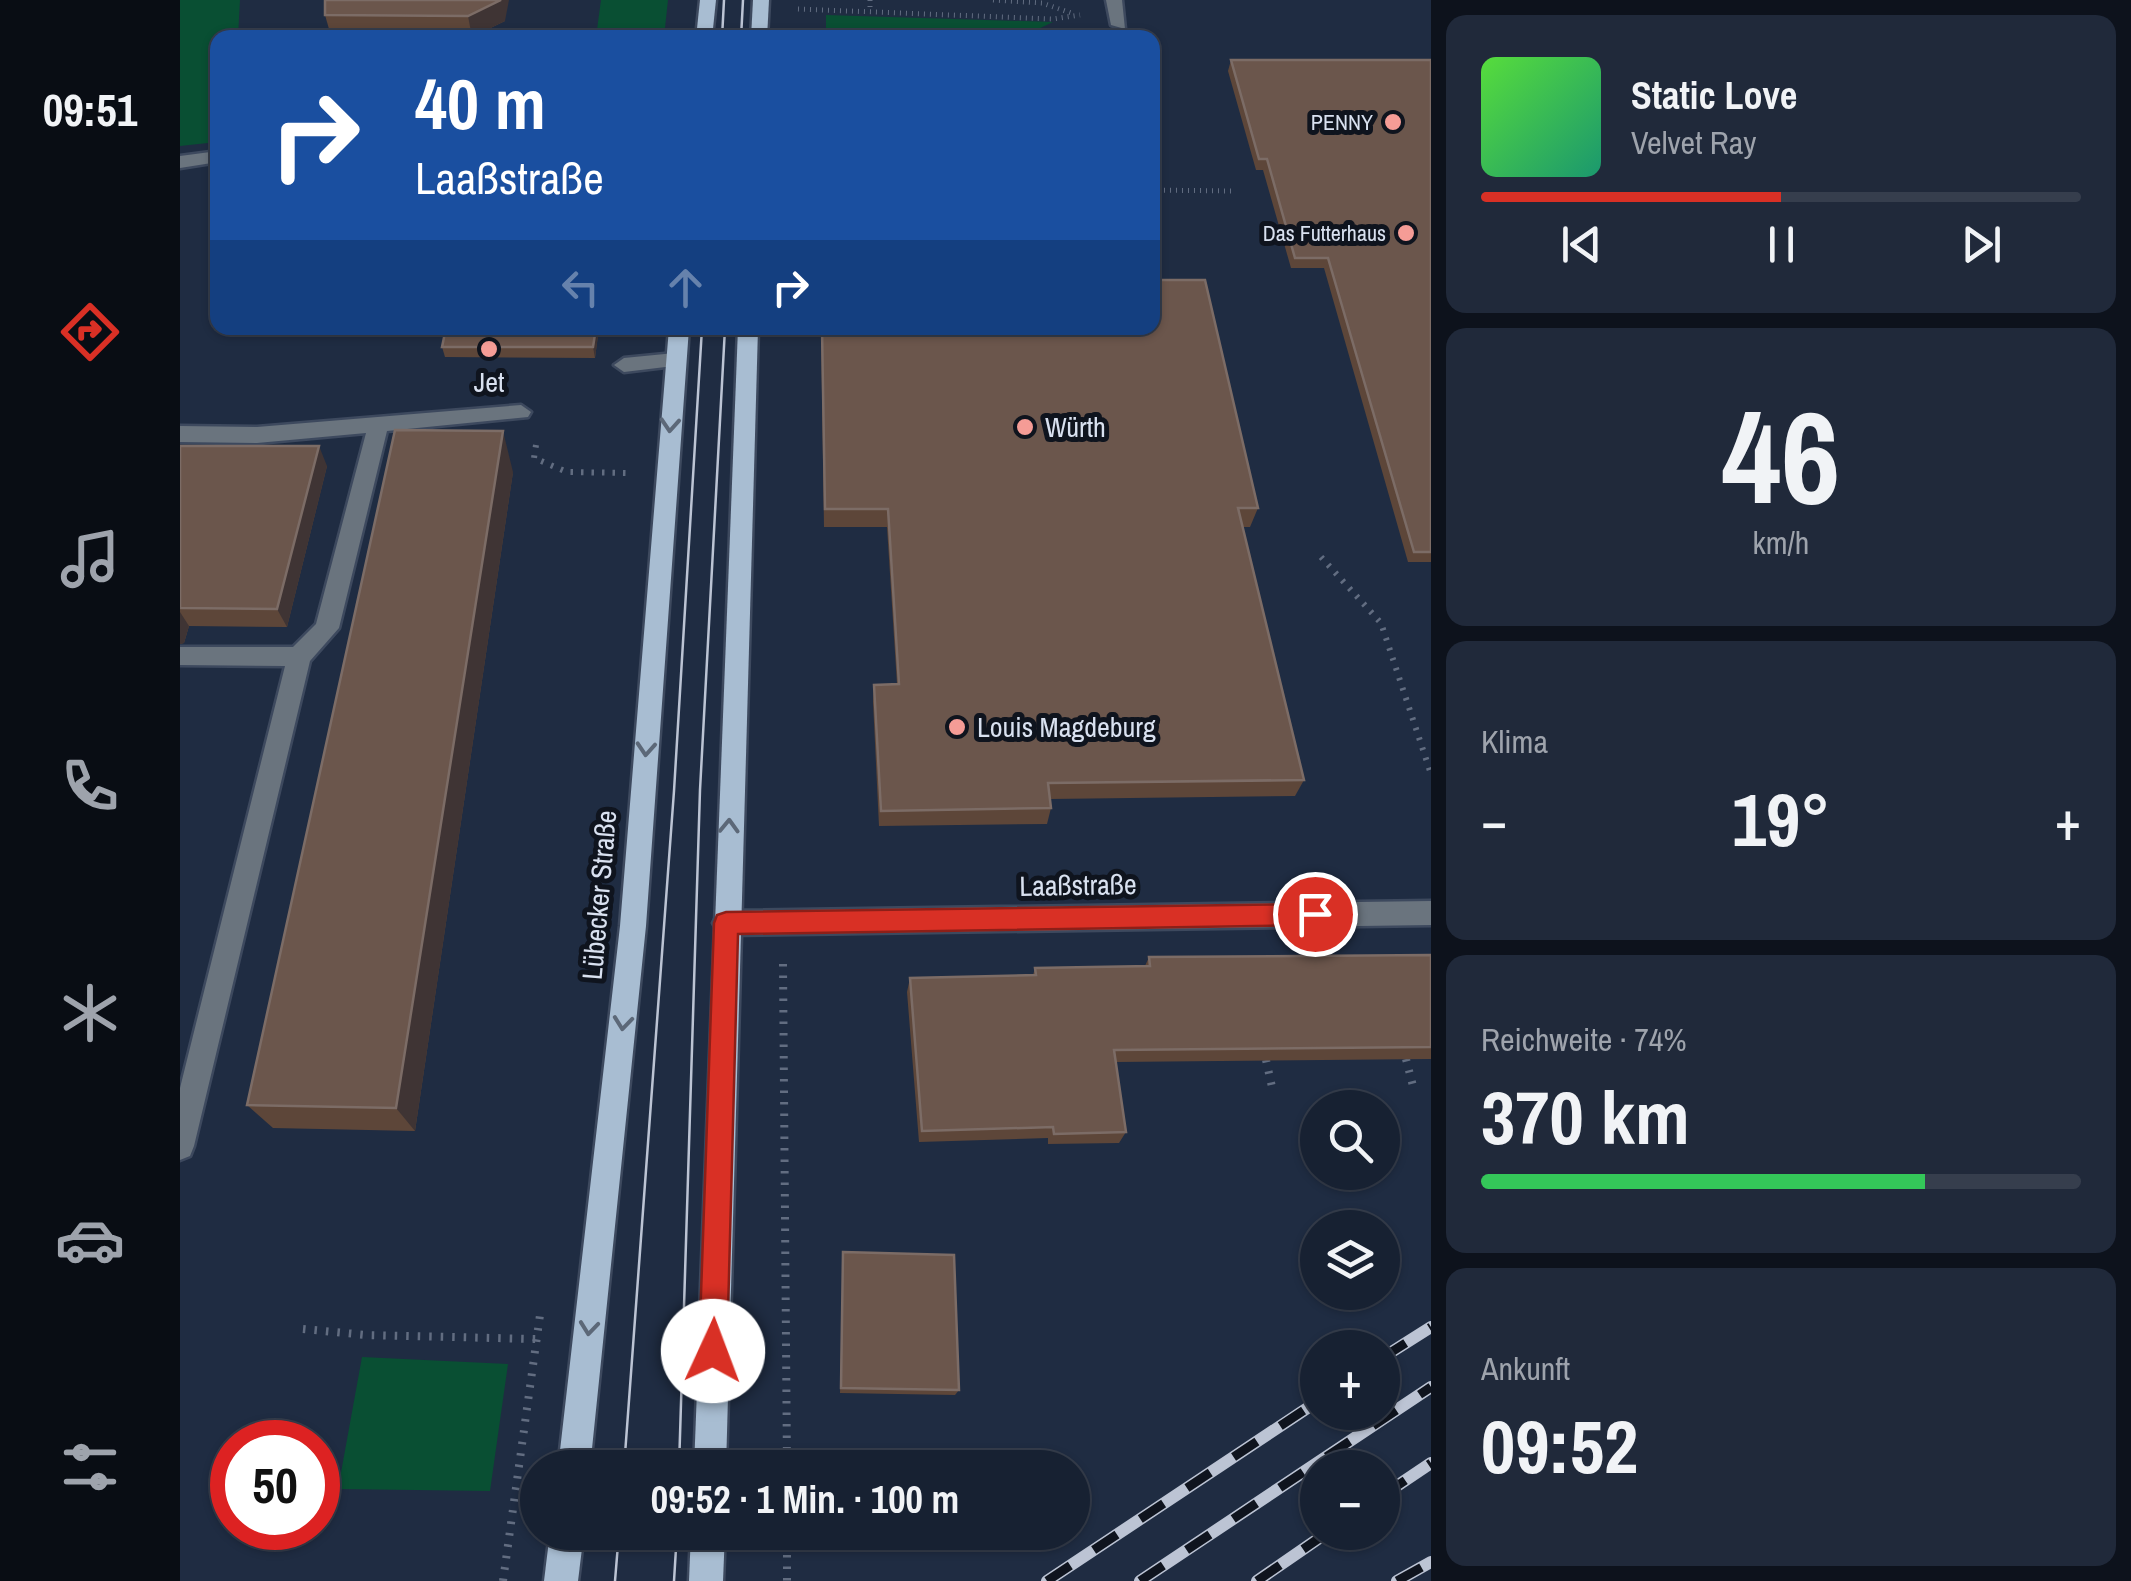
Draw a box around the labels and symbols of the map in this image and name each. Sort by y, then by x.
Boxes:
place label: PENNY [1311,107,1373,137]
marker: PENNY [1382,111,1404,133]
place label: Das Futterhaus [1263,218,1386,248]
marker: Das Futterhaus [1395,222,1417,244]
marker: Jet [478,338,500,360]
place label: Jet [474,363,504,401]
place label: Würth [1045,408,1106,446]
marker: Würth [1014,416,1036,438]
one-way arrow [660,417,681,433]
place label: Louis Magdeburg [977,708,1156,746]
marker: Louis Magdeburg [946,716,968,738]
one-way arrow [636,741,658,757]
street label: Lübecker Straße [573,809,625,981]
one-way arrow [719,817,740,833]
street label: Laaßstraße [1019,865,1137,905]
pin [1273,872,1358,957]
one-way arrow [612,1016,634,1032]
position arrow [661,1299,765,1403]
one-way arrow [579,1321,600,1337]
speed limit sign: 50 [210,1420,340,1550]

